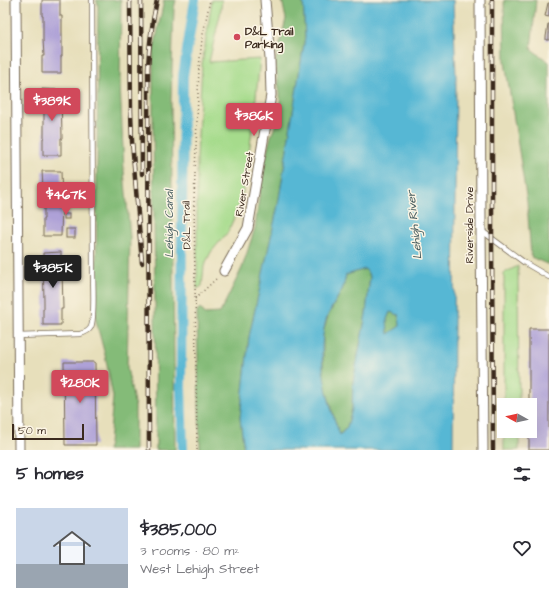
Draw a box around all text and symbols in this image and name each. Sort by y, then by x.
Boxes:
place label: D&L Trail Parking [245,24,294,54]
marker: D&L Trail Parking [232,32,242,42]
pin: $389K [24,88,80,122]
text: $389K [33,92,71,110]
pin: $386K [226,103,282,137]
text: $386K [235,107,273,125]
street label: River Street [231,150,258,218]
pin: $467K [38,182,94,216]
text: $467K [46,186,86,204]
street label: Riverside Drive [462,186,477,263]
water label: Lehigh Canal [161,188,179,258]
water label: Lehigh River [402,188,428,260]
street label: D&L Trail [179,200,194,249]
pin: $385K [25,255,81,289]
text: $385K [33,259,73,277]
pin: $280K [52,370,108,404]
text: $280K [60,374,100,392]
north arrow [497,398,537,438]
map controls [497,398,537,438]
scale bar [12,422,84,441]
text: 50 m [18,423,46,438]
text: 5 homes [16,462,84,486]
icon: filters [511,463,533,485]
text: $385,000 [140,518,216,542]
icon: home [48,524,96,572]
icon: heart [511,537,533,559]
text: 3 rooms · 80 m² [140,542,239,560]
text: West Lehigh Street [140,560,259,578]

